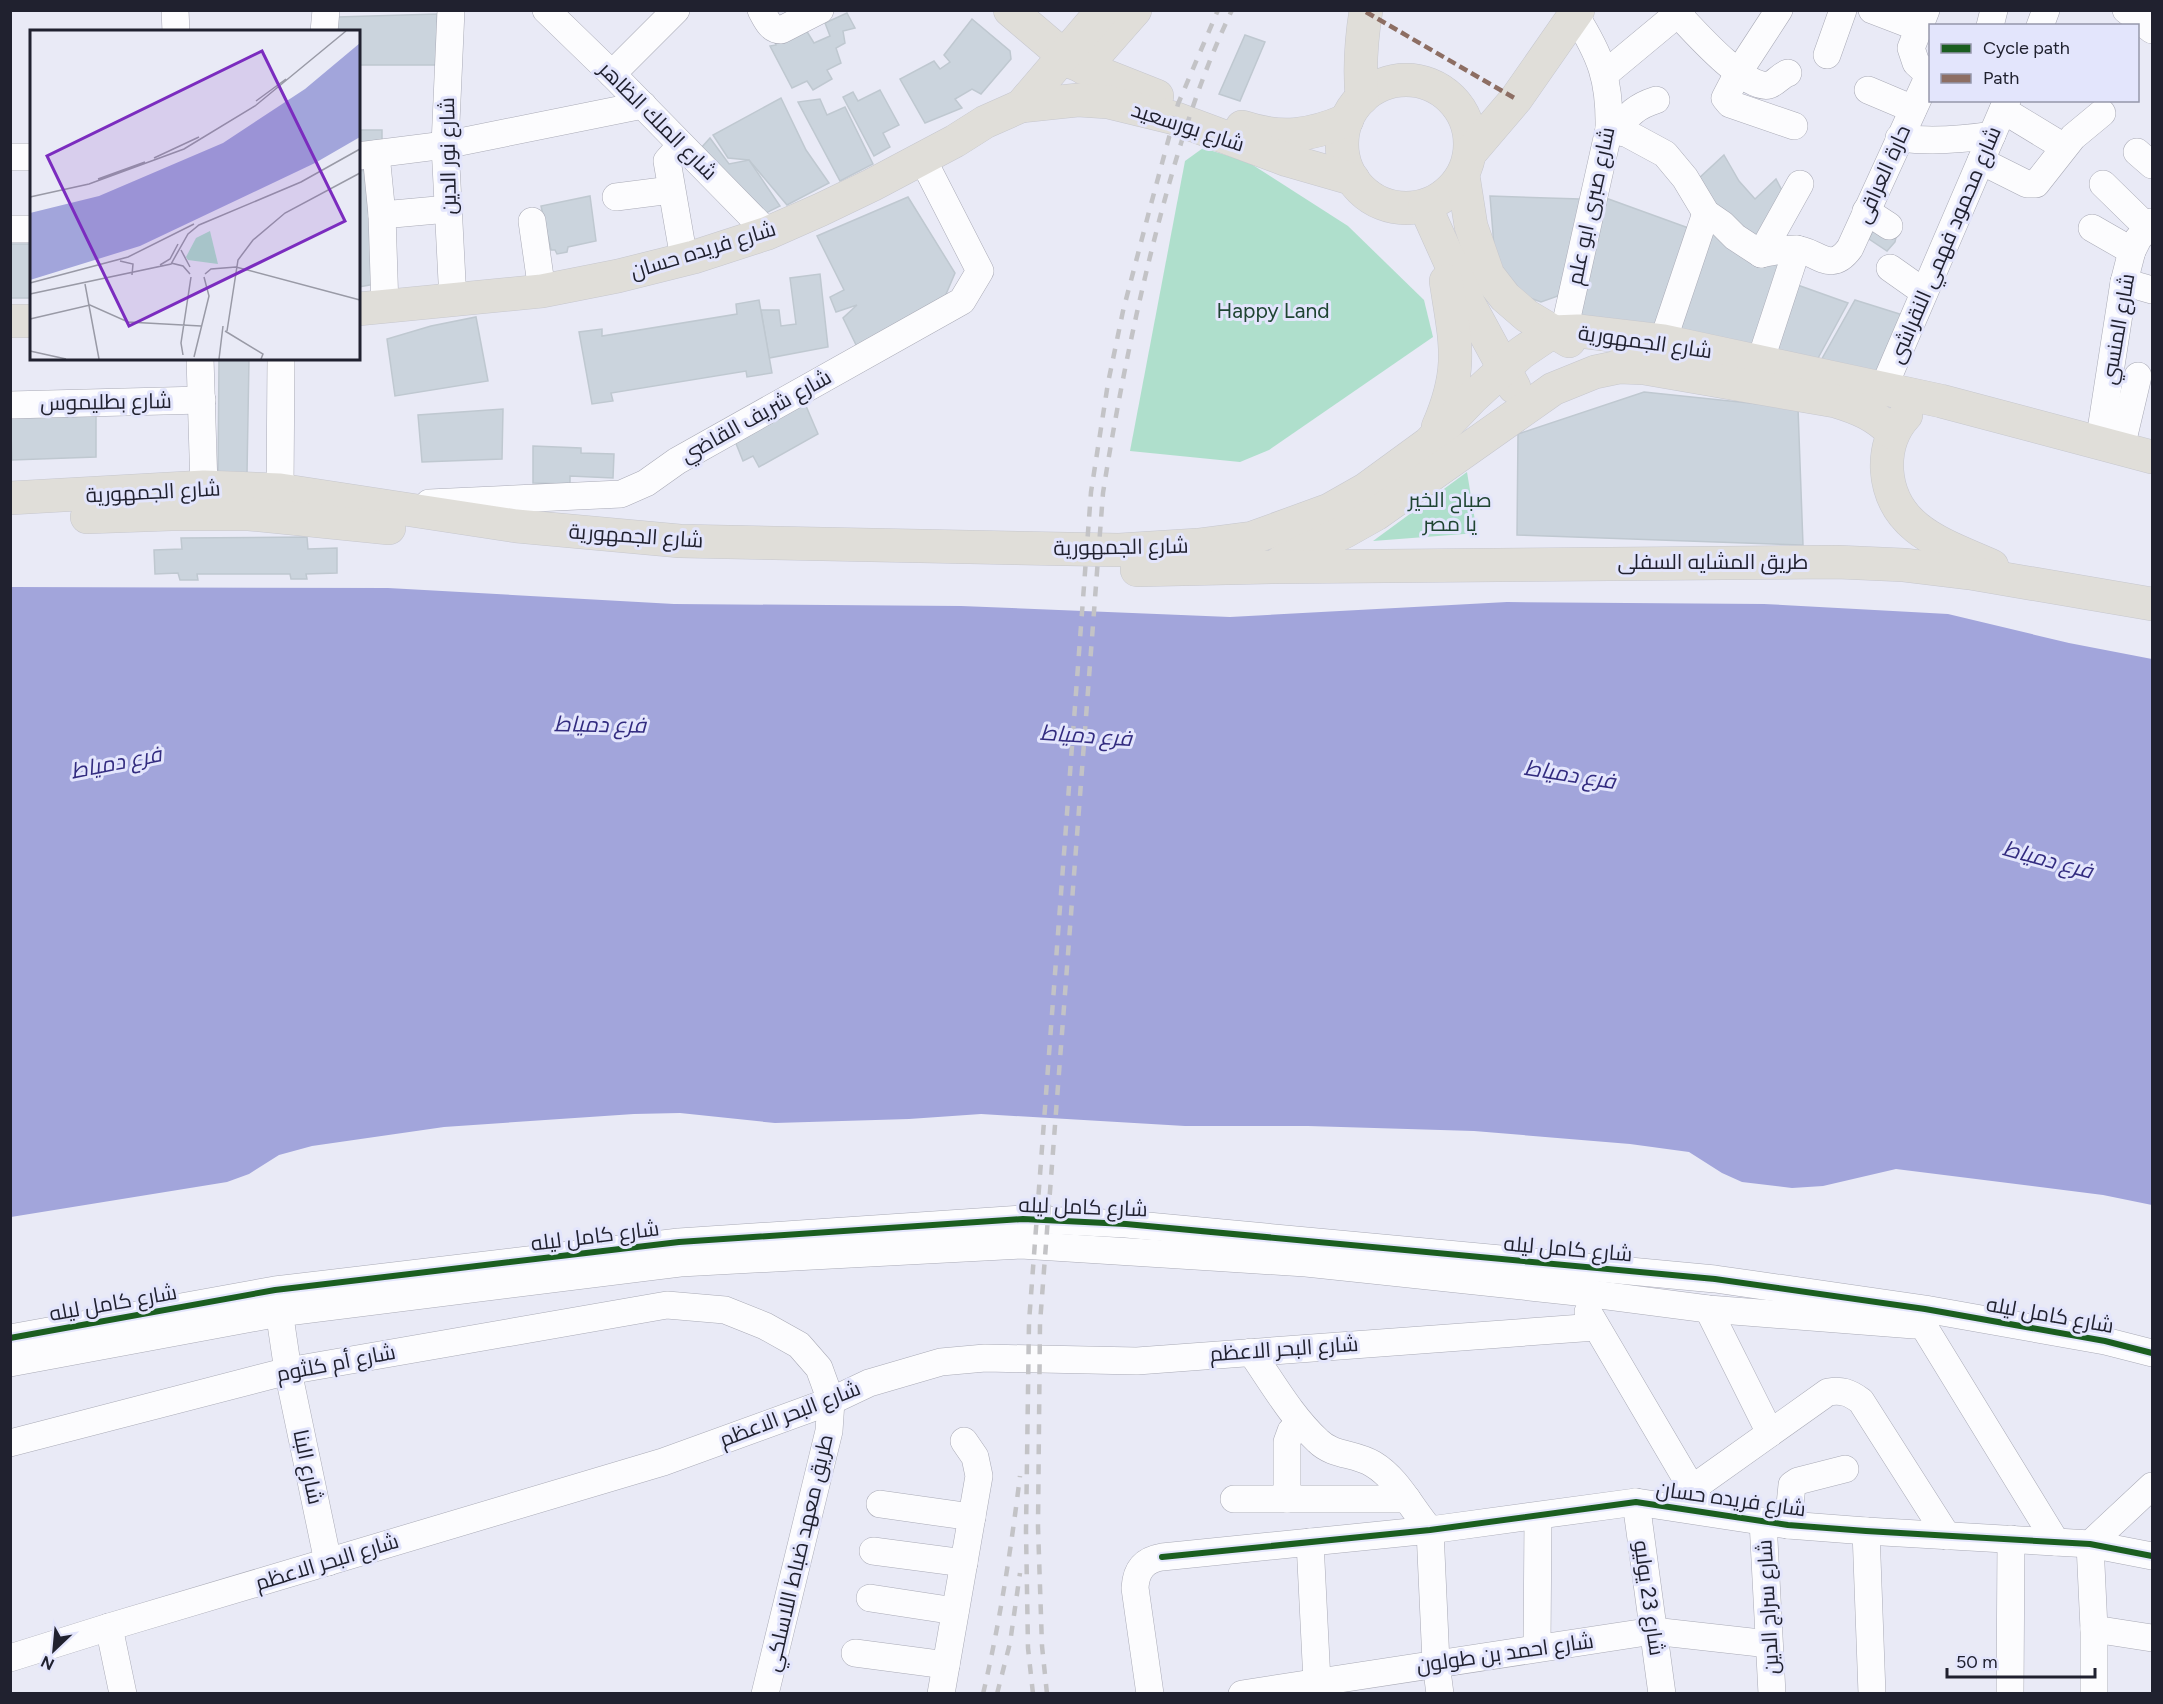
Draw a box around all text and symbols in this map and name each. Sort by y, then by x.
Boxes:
legend [1929,24,2139,102]
inset map [30,30,360,360]
text: Cycle path [1983,37,2070,59]
street label: شارع الملك الظاهر [592,56,723,186]
text: Path [1983,67,2019,89]
street label: شارع نور الدين [434,97,463,215]
street label: شارع بورسعيد [1128,97,1248,158]
street label: حارة العراقى [1850,121,1916,227]
street label: شارع محمود فهمي النقراشى [1883,123,2010,369]
street label: شارع صبرى ابو علم [1562,125,1621,288]
street label: شارع فريده حسان [627,216,779,285]
street label: شارع المنسي [2095,271,2143,387]
park label: Happy Land [1217,298,1329,323]
street label: شارع الجمهورية [1576,320,1714,365]
street label: شارع شريف القاضي [676,364,837,470]
street label: شارع بطليموس [40,388,172,417]
street label: شارع الجمهورية [85,475,221,510]
park label: صباح الخير يا مصر [1407,487,1492,536]
street label: شارع الجمهورية [568,518,704,555]
street label: شارع الجمهورية [1053,533,1189,562]
street label: طريق المشايه السفلى [1618,549,1808,575]
water label: فرع دمياط [554,710,648,740]
water label: فرع دمياط [1039,719,1134,753]
water label: فرع دمياط [68,740,166,786]
water label: فرع دمياط [1522,754,1619,796]
water label: فرع دمياط [2000,835,2097,886]
street label: شارع كامل ليله [1018,1192,1148,1223]
street label: شارع كامل ليله [529,1215,661,1258]
street label: شارع كامل ليله [1502,1230,1633,1269]
street label: شارع كامل ليله [47,1279,179,1328]
street label: شارع كامل ليله [1984,1291,2116,1340]
street label: شارع البحر الاعظم [1209,1331,1359,1368]
street label: شارع أم كلثوم [274,1339,398,1388]
street label: شارع البحر الاعظم [716,1375,864,1454]
street label: شارع البنا [286,1427,329,1507]
street label: طريق معهد ضباط اللاسلكي [759,1432,842,1675]
street label: شارع فريده حسان [1654,1476,1807,1523]
street label: شارع البحر الاعظم [252,1528,402,1597]
street label: شارع 23 يوليو [1627,1539,1670,1657]
street label: شارع سراج الدين [1751,1539,1786,1675]
north arrow [24,1620,84,1680]
street label: شارع احمد بن طولون [1415,1628,1596,1679]
scale bar [1947,1641,2096,1679]
text: 50 m [1956,1651,1998,1673]
text: N [38,1652,57,1674]

